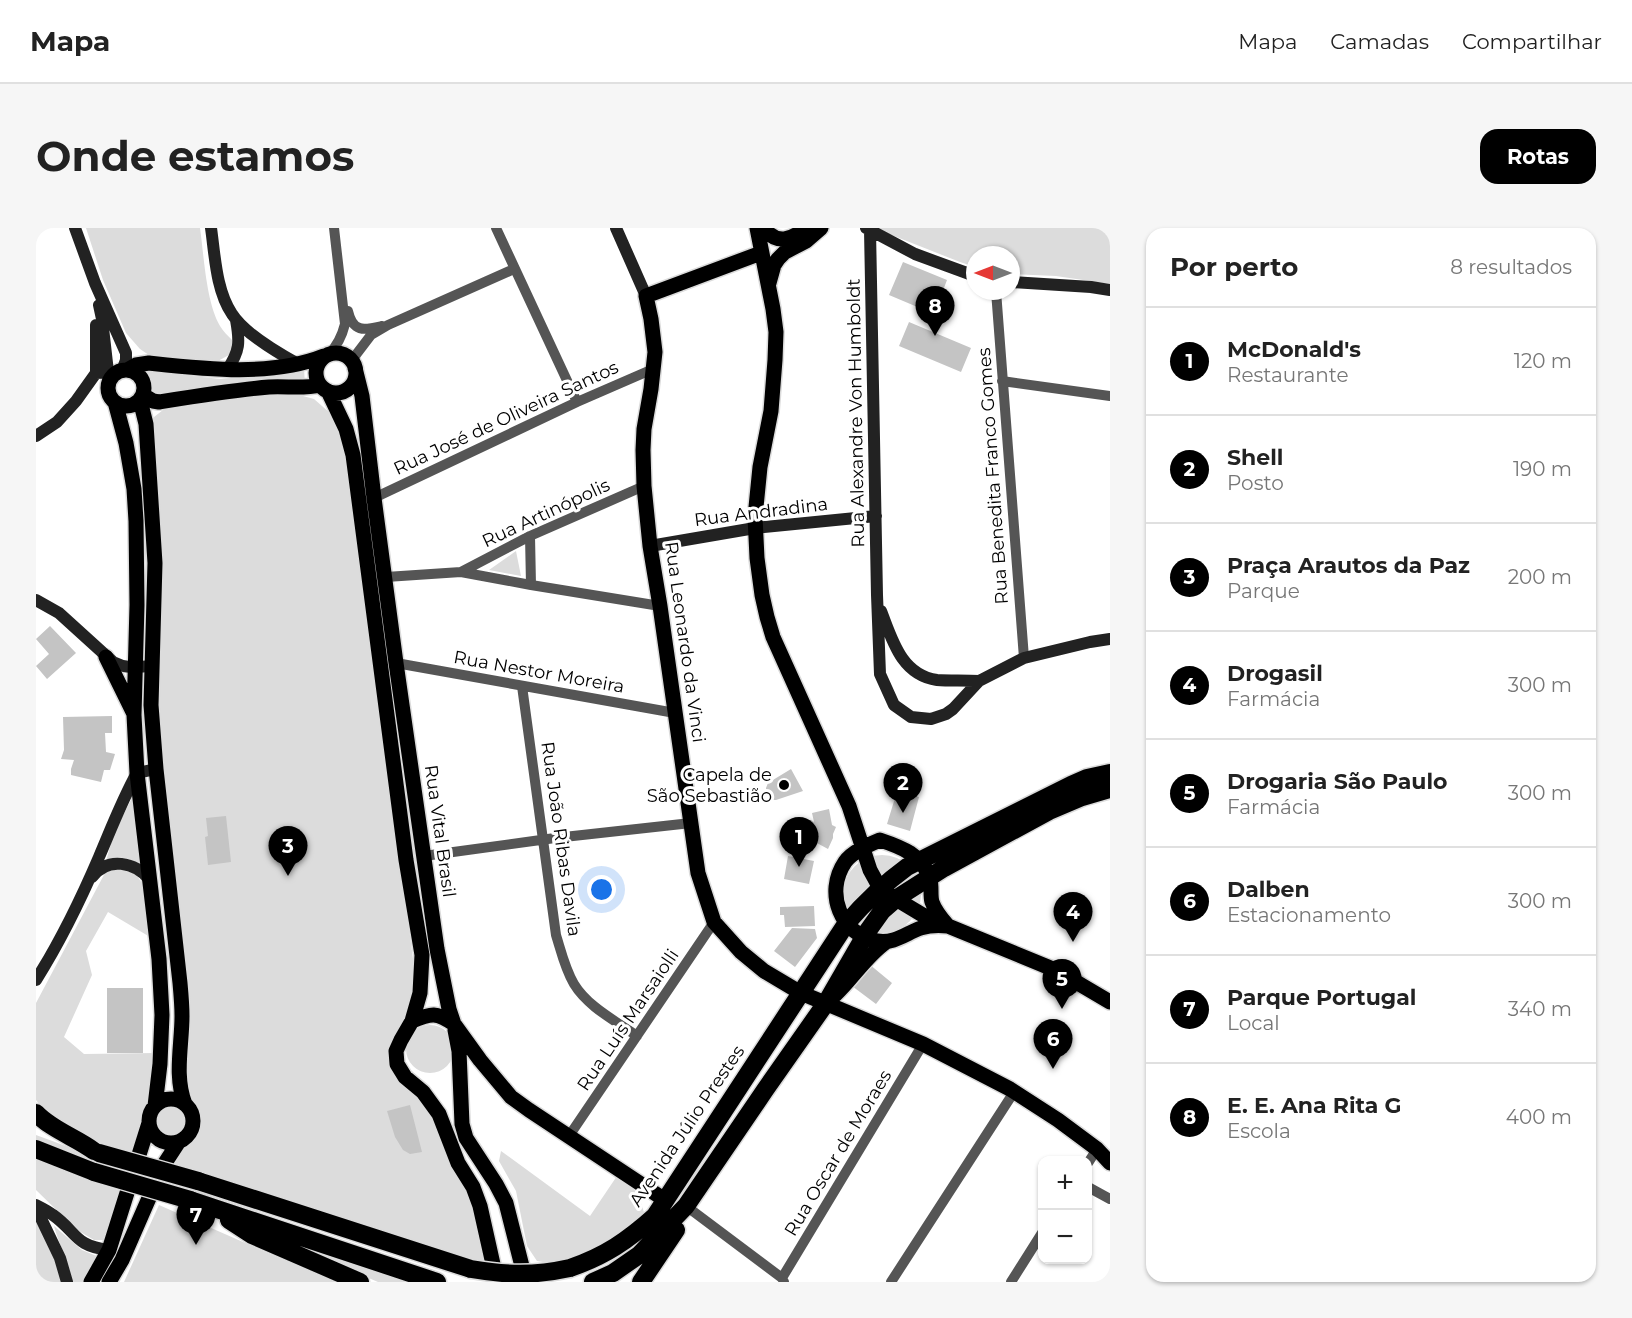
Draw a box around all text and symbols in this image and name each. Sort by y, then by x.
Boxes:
text: Mapa [30,24,110,58]
text: Mapa [1238,29,1297,54]
text: Camadas [1330,29,1429,54]
text: Compartilhar [1462,29,1602,54]
button: Rotas [1480,129,1596,184]
text: Onde estamos [36,130,354,182]
north arrow [966,246,1020,300]
text: Por perto [1170,251,1298,283]
text: 8 resultados [1450,255,1572,279]
street label: Rua Alexandre Von Humboldt [843,278,869,548]
pin: 8 [916,286,954,336]
text: McDonald's [1227,336,1361,363]
street label: Rua Benedita Franco Gomes [973,347,1013,605]
text: 1 [1186,349,1193,373]
text: 120 m [1514,349,1572,373]
street label: Rua José de Oliveira Santos [390,356,622,480]
text: Restaurante [1227,363,1349,387]
text: Shell [1227,444,1283,471]
text: 2 [1184,457,1195,481]
text: 190 m [1513,457,1572,481]
text: Posto [1227,471,1284,495]
street label: Rua Artinópolis [479,474,614,552]
street label: Rua Andradina [693,493,829,531]
street label: Rua Leonardo da Vinci [660,540,710,744]
text: Praça Arautos da Paz [1227,552,1470,579]
text: 3 [1184,565,1195,589]
text: 200 m [1508,565,1572,589]
text: Parque [1227,579,1300,603]
street label: Rua Nestor Moreira [452,646,626,698]
text: Drogasil [1227,660,1323,687]
text: 4 [1183,673,1196,697]
text: 300 m [1508,673,1572,697]
text: Farmácia [1227,687,1320,711]
street label: Rua João Ribas Davila [536,740,586,938]
street label: Rua Vital Brasil [420,763,460,899]
place label: Capela de São Sebastião [647,764,772,807]
pin: 2 [884,764,922,813]
text: Drogaria São Paulo [1227,768,1448,795]
marker: Capela de São Sebastião [777,778,791,792]
text: 5 [1184,781,1195,805]
text: 300 m [1508,781,1572,805]
text: Farmácia [1227,795,1320,819]
pin: 1 [780,818,819,867]
pin: 3 [268,826,308,876]
your location [587,875,616,904]
text: Dalben [1227,876,1310,903]
text: 6 [1183,889,1196,913]
text: 300 m [1508,889,1572,913]
pin: 4 [1054,892,1092,942]
text: Estacionamento [1227,903,1391,927]
street label: Rua Luís Marsaiolli [572,945,684,1095]
pin: 5 [1042,960,1082,1009]
text: Parque Portugal [1227,984,1416,1011]
text: 7 [1183,997,1196,1021]
text: 340 m [1508,997,1572,1021]
text: Local [1227,1011,1280,1035]
pin: 6 [1034,1020,1072,1069]
street label: Avenida Júlio Prestes [625,1041,749,1211]
street label: Rua Oscar de Moraes [780,1066,896,1240]
text: E. E. Ana Rita G [1227,1092,1402,1119]
text: 8 [1183,1105,1196,1129]
text: 400 m [1506,1105,1572,1129]
text: Escola [1227,1119,1291,1143]
map controls [1038,1156,1092,1264]
button: + [1038,1156,1092,1210]
pin: 7 [176,1196,216,1245]
button: − [1038,1210,1092,1264]

